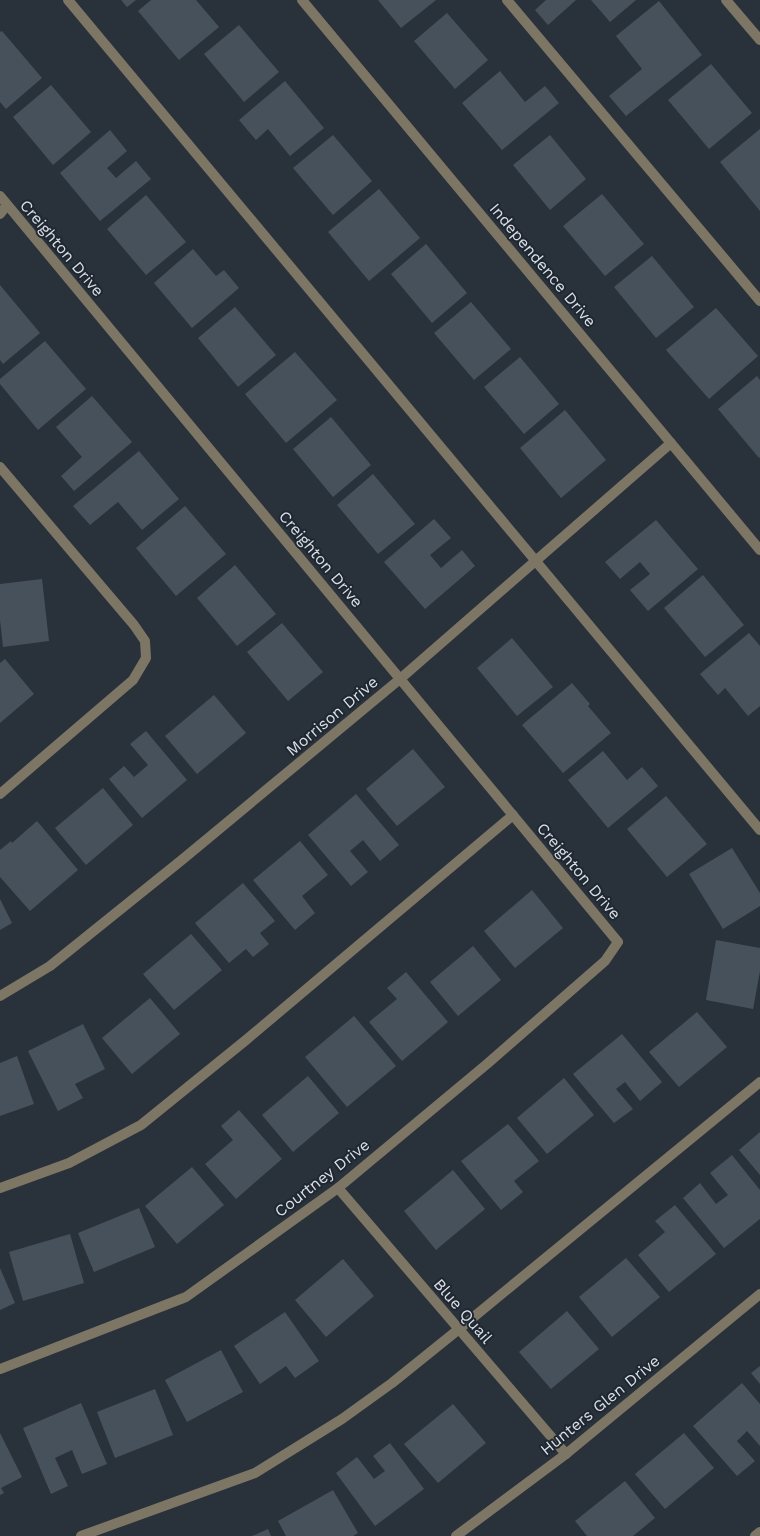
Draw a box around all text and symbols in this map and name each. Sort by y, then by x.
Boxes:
street label: Creighton Drive [16,196,108,300]
street label: Independence Drive [486,199,600,331]
street label: Creighton Drive [275,507,367,611]
street label: Morrison Drive [282,672,382,760]
street label: Creighton Drive [533,819,625,923]
street label: Courtney Drive [271,1135,373,1221]
street label: Blue Quail [430,1275,496,1347]
street label: Hunters Glen Drive [536,1351,664,1459]

